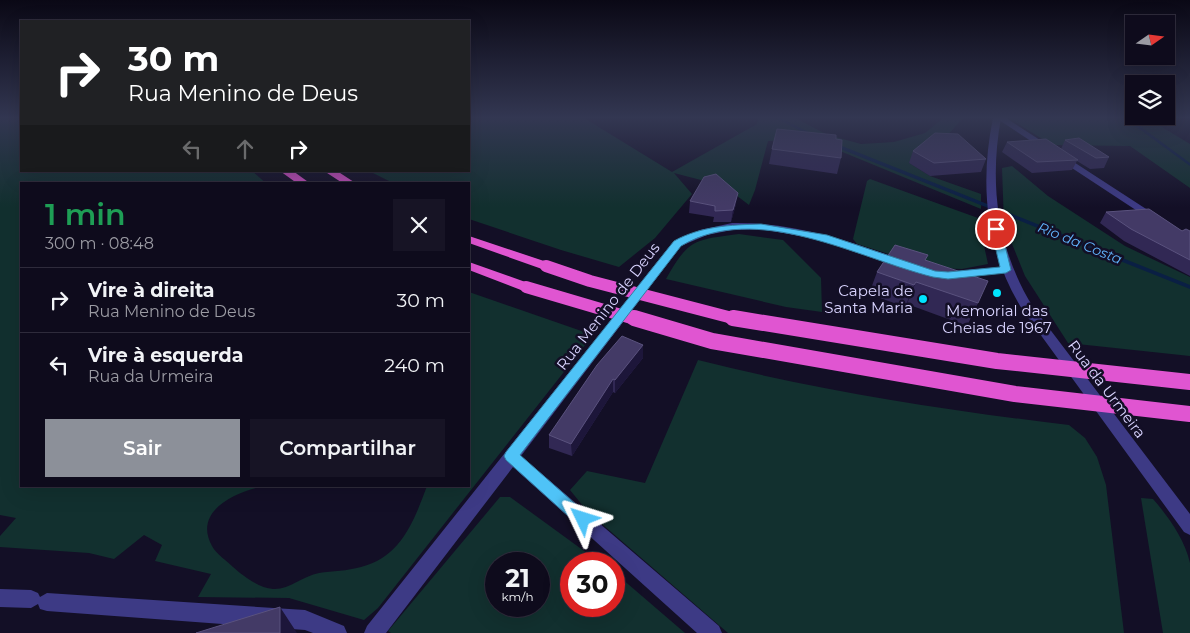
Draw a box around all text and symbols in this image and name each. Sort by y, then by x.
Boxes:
north arrow [1125,15,1175,65]
map controls [1125,15,1175,125]
text: 30 m [128,37,219,80]
icon: right [45,40,110,105]
button: layers [1125,75,1175,125]
text: Rua Menino de Deus [128,80,358,107]
icon: left [178,135,206,163]
icon: ahead [231,135,259,163]
icon: right [284,135,312,163]
text: 1 min [45,196,126,233]
button: close [393,199,445,251]
pin [975,208,1017,250]
icon: arrive [982,215,1010,243]
water label: Rio da Costa [1035,218,1125,268]
text: 300 m · 08:48 [45,234,154,253]
street label: Rua Menino de Deus [552,238,664,374]
text: Vire à direita [88,279,215,302]
place label: Capela de Santa Maria [824,281,913,317]
icon: right [45,286,73,314]
marker: Memorial das Cheias de 1967 [991,287,1003,299]
text: 30 m [397,289,445,312]
marker: Capela de Santa Maria [917,293,929,305]
place label: Memorial das Cheias de 1967 [942,301,1052,337]
text: Rua Menino de Deus [88,302,255,321]
street label: Rua da Urmeira [1064,336,1150,442]
text: Vire à esquerda [88,344,243,367]
icon: left [45,351,73,379]
text: 240 m [384,354,445,377]
text: Rua da Urmeira [88,367,214,386]
button: Sair [45,419,240,477]
button: Compartilhar [250,419,445,477]
position arrow [556,492,608,544]
speed limit sign: 30 [560,552,625,617]
text: 21 [505,563,530,593]
text: km/h [501,589,534,604]

